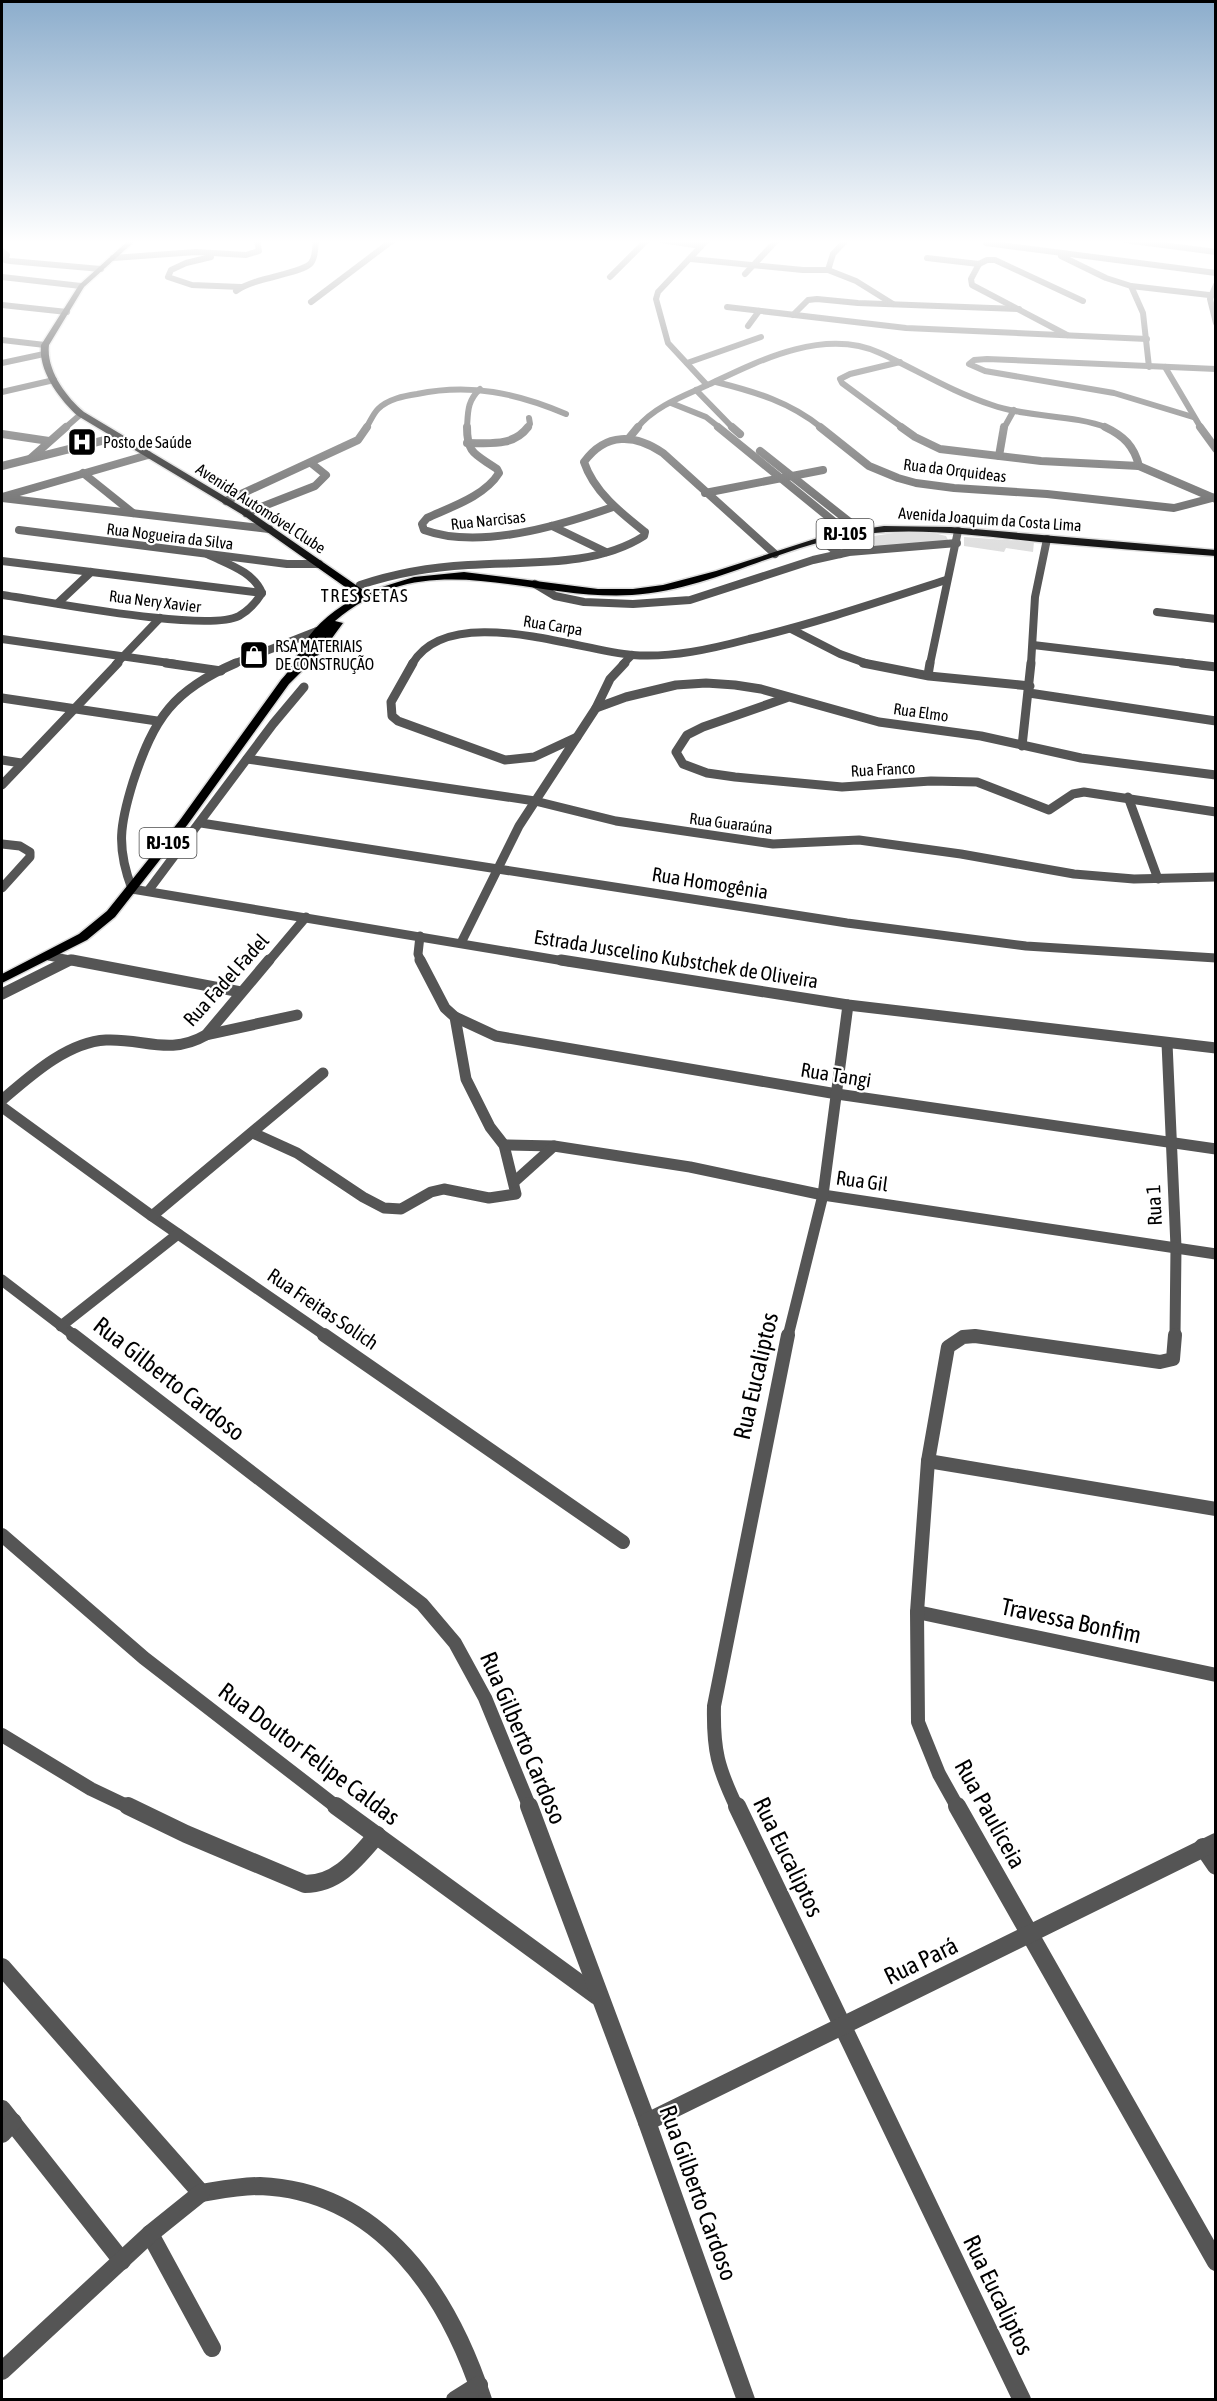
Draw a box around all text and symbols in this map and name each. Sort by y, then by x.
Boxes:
hospital icon: Posto de Saúde [66,426,98,458]
place label: Posto de Saúde [103,433,192,451]
street label: Rua da Orquideas [902,455,1008,486]
street label: Avenida Automóvel Clube [193,459,329,557]
street label: Avenida Joaquim da Costa Lima [898,504,1082,535]
street label: Rua Narcisas [450,507,527,533]
street label: Rua Nogueira da Silva [106,519,234,554]
road number: RJ-105 [816,519,874,549]
district label: TRES SETAS [321,585,409,606]
street label: Rua Nery Xavier [108,586,202,617]
street label: Rua Carpa [522,611,584,640]
place label: RSA MATERIAIS DE CONSTRUÇÃO [275,637,374,674]
shop icon: RSA MATERIAIS DE CONSTRUÇÃO [238,639,270,671]
street label: Rua Elmo [892,699,950,725]
street label: Rua Franco [850,758,916,780]
street label: Rua Guaraúna [688,809,774,837]
road number: RJ-105 [140,828,196,858]
street label: Rua Homogênia [650,862,770,903]
street label: Estrada Juscelino Kubstchek de Oliveira [532,925,820,992]
street label: Rua Fadel Fadel [178,928,273,1030]
street label: Rua Tangi [799,1058,873,1091]
street label: Rua Gil [835,1165,890,1196]
street label: Rua 1 [1141,1184,1166,1226]
street label: Rua Freitas Solich [264,1263,383,1354]
street label: Rua Eucaliptos [728,1310,783,1442]
street label: Rua Gilberto Cardoso [88,1311,250,1446]
street label: Travessa Bonfim [999,1592,1144,1649]
street label: Rua Gilberto Cardoso [475,1648,572,1828]
street label: Rua Doutor Felipe Caldas [214,1677,405,1830]
street label: Rua Pauliceia [949,1755,1031,1873]
street label: Rua Eucaliptos [748,1793,829,1921]
street label: Rua Pará [880,1931,962,1990]
street label: Rua Gilberto Cardoso [654,2102,743,2284]
street label: Rua Eucaliptos [958,2231,1039,2359]

